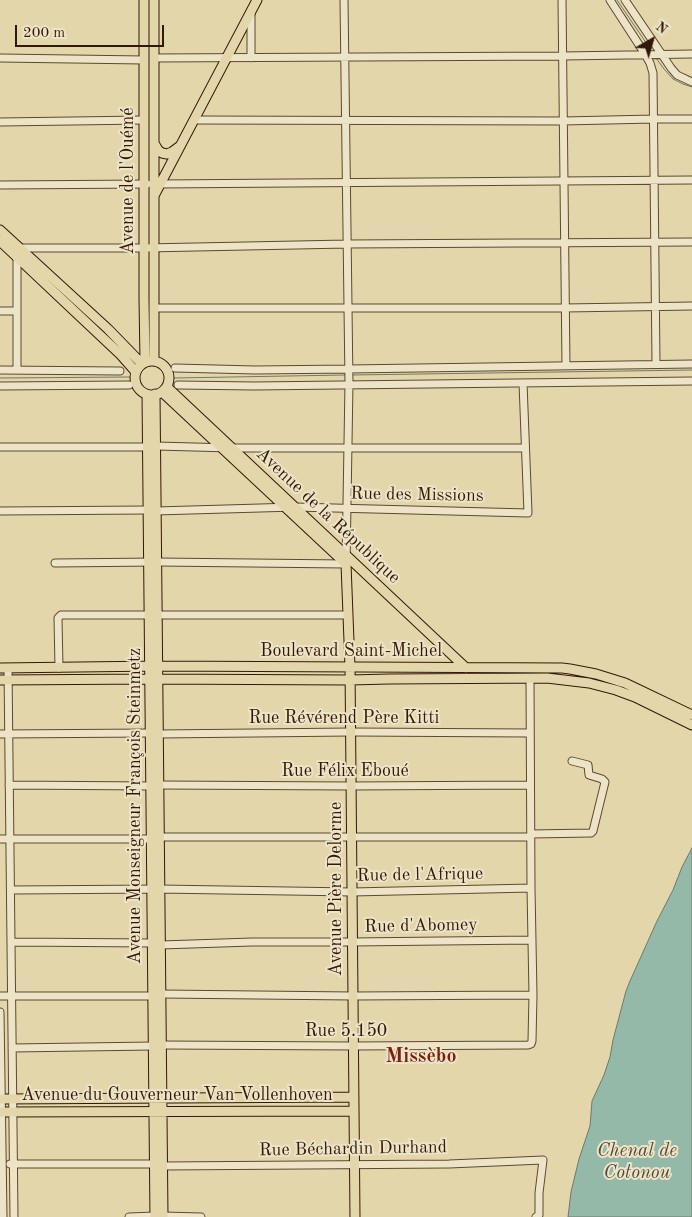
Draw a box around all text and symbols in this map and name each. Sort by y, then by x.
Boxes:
scale bar [18,15,166,47]
north arrow [627,15,677,65]
text: N [653,19,670,37]
text: 200 m [23,26,65,41]
street label: Avenue de l'Ouémé [117,107,139,255]
street label: Avenue de la République [251,443,405,589]
street label: Rue des Missions [350,483,484,507]
street label: Boulevard Saint-Michel [260,640,442,662]
street label: Avenue Monseigneur François Steinmetz [124,648,146,964]
street label: Rue Révérend Père Kitti [249,707,439,729]
street label: Rue Félix Eboué [281,760,409,782]
street label: Avenue Pière Delorme [325,802,347,976]
street label: Rue de l'Afrique [357,863,483,887]
street label: Rue d'Abomey [364,914,478,938]
street label: Rue 5.150 [305,1020,387,1042]
district label: Missèbo [386,1045,456,1069]
street label: Avenue du Gouverneur Van Vollenhoven [21,1084,333,1106]
street label: Rue Béchardin Durhand [259,1137,447,1161]
water label: Chenal de Cotonou [597,1140,677,1184]

